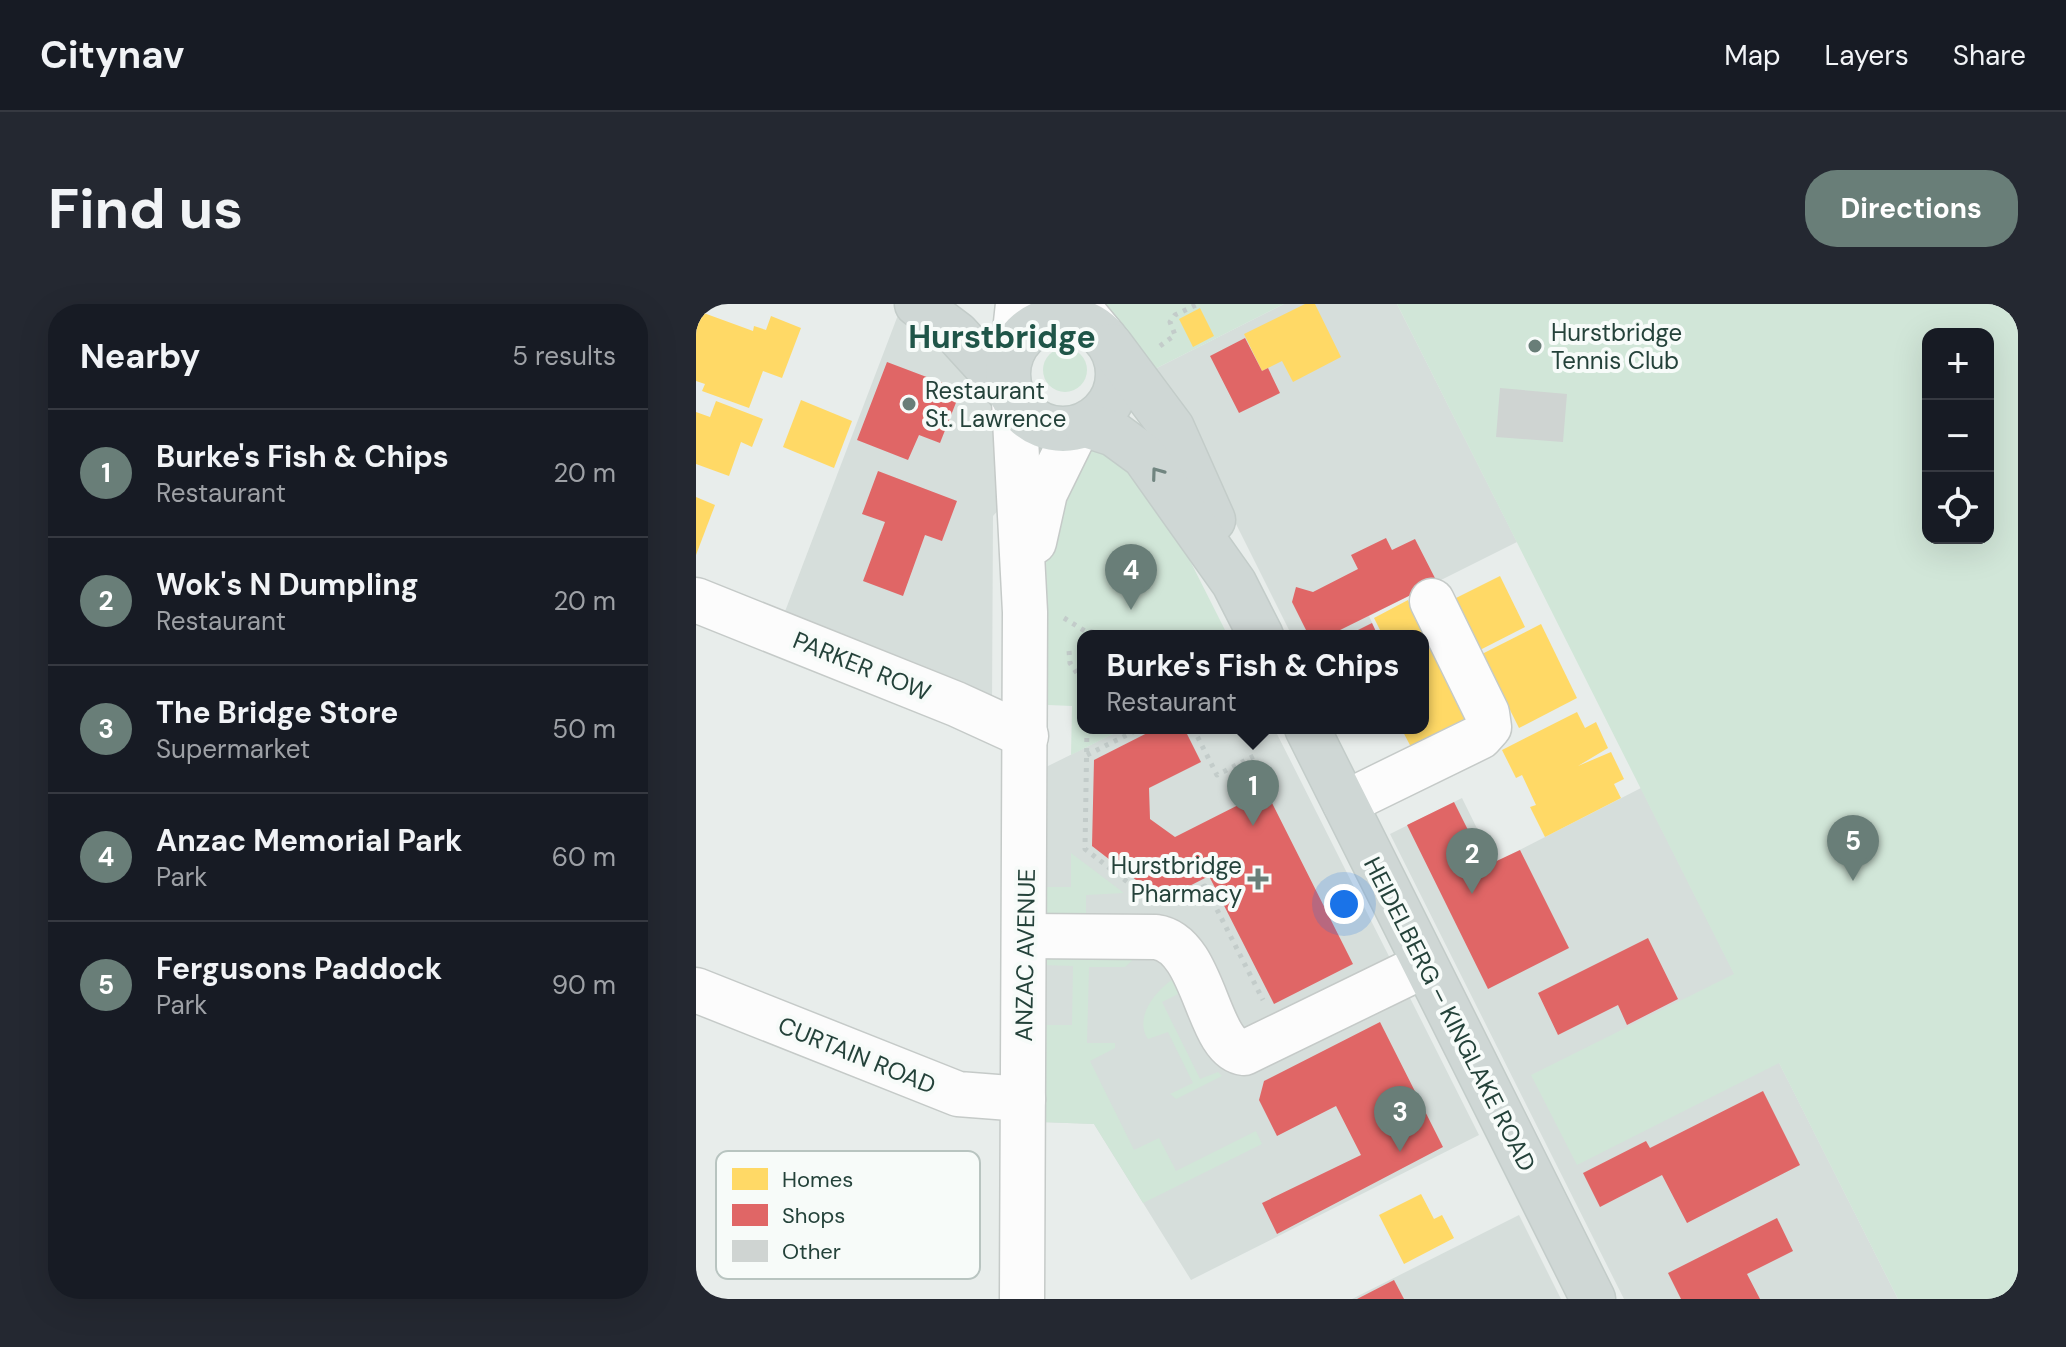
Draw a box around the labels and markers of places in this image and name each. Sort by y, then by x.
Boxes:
place label: Hurstbridge Tennis Club [1551,317,1682,376]
marker: Hurstbridge Tennis Club [1526,337,1544,355]
place label: Restaurant St. Lawrence [925,375,1066,434]
marker: Restaurant St. Lawrence [900,395,918,413]
pin: 4 [1105,544,1157,610]
pin: 1 [1227,760,1279,826]
pin: 5 [1827,815,1879,881]
pin: 2 [1446,828,1498,894]
place label: Hurstbridge Pharmacy [1111,850,1242,909]
marker: Hurstbridge Pharmacy [1249,870,1267,888]
pin: 3 [1374,1086,1426,1152]

